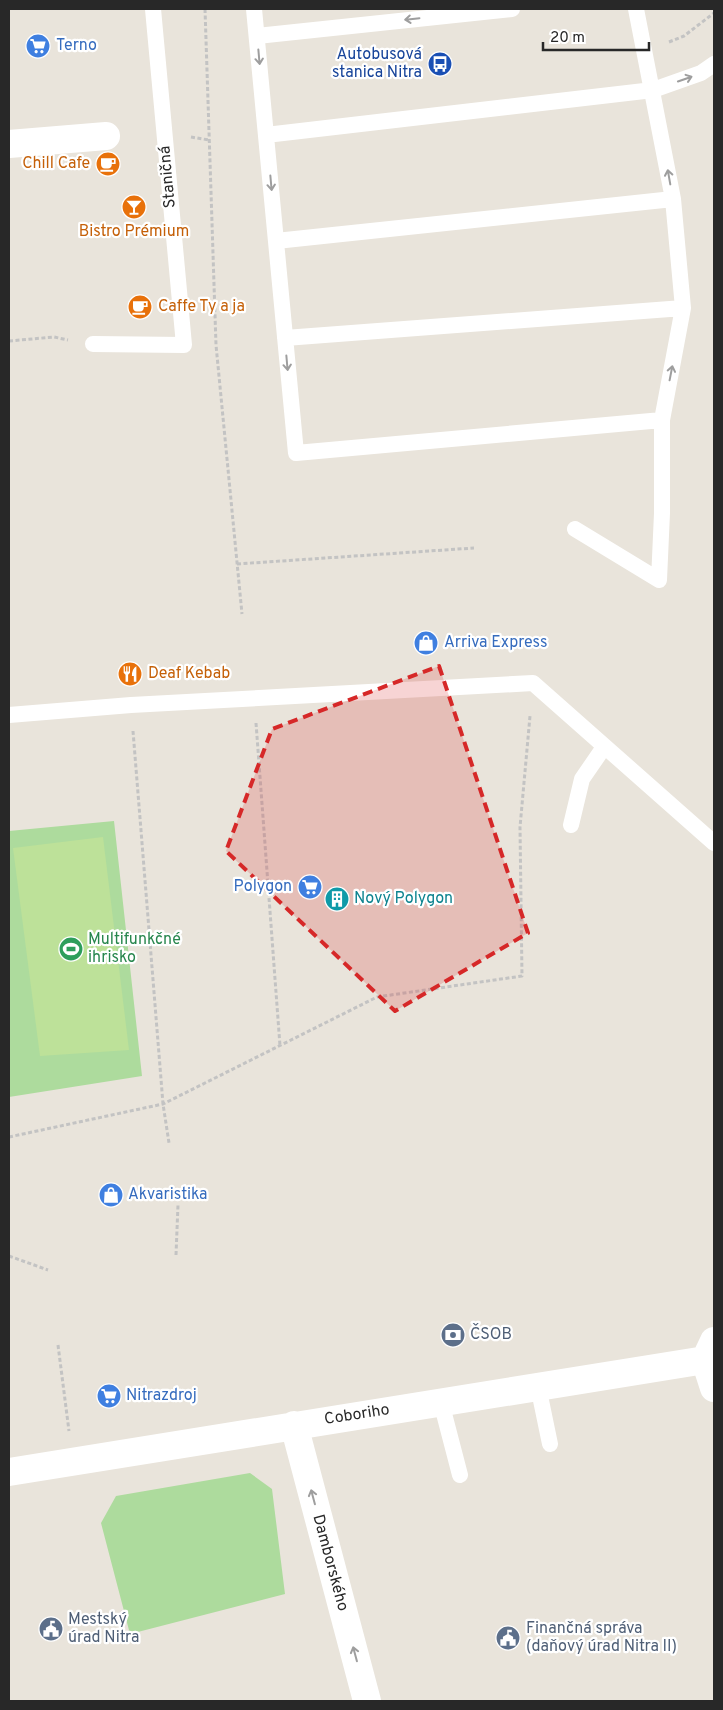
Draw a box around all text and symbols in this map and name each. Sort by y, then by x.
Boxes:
one-way arrow [404,14,420,24]
scale bar [543,20,649,52]
text: 20 m [550,29,585,48]
supermarket icon: Terno [25,33,51,59]
place label: Terno [56,36,97,56]
place label: Autobusová stanica Nitra [332,45,422,83]
one-way arrow [254,49,264,65]
bus stop icon: Autobusová stanica Nitra [427,51,453,77]
one-way arrow [676,74,692,83]
street label: Staničná [155,145,181,209]
cafe icon: Chill Cafe [95,151,121,177]
place label: Chill Cafe [22,154,90,174]
one-way arrow [663,170,673,186]
one-way arrow [266,175,276,191]
bar icon: Bistro Prémium [121,194,147,220]
place label: Bistro Prémium [79,222,189,242]
cafe icon: Caffe Ty a ja [127,294,153,320]
place label: Caffe Ty a ja [158,297,245,317]
one-way arrow [283,354,292,370]
one-way arrow [666,365,676,381]
shop icon: Arriva Express [413,630,439,656]
place label: Arriva Express [444,633,547,653]
restaurant icon: Deaf Kebab [117,661,143,687]
place label: Deaf Kebab [148,664,230,684]
supermarket icon: Polygon [297,874,323,900]
place label: Polygon [234,877,292,897]
building icon: Nový Polygon [324,886,350,912]
place label: Nový Polygon [354,889,453,909]
place label: Multifunkčné ihrisko [88,930,181,968]
sports icon: Multifunkčné ihrisko [58,936,84,962]
shop icon: Akvaristika [98,1182,124,1208]
place label: Akvaristika [128,1185,207,1205]
bank icon: ČSOB [440,1322,466,1348]
place label: ČSOB [470,1323,512,1345]
supermarket icon: Nitrazdroj [96,1383,122,1409]
place label: Nitrazdroj [126,1386,197,1406]
street label: Coboriho [323,1400,391,1430]
one-way arrow [307,1490,317,1506]
street label: Damborského [307,1512,353,1614]
place label: Mestský úrad Nitra [68,1610,139,1648]
public building icon: Mestský úrad Nitra [38,1616,64,1642]
place label: Finančná správa (daňový úrad Nitra II) [526,1619,677,1657]
public building icon: Finančná správa (daňový úrad Nitra II) [495,1625,521,1651]
one-way arrow [349,1647,359,1663]

